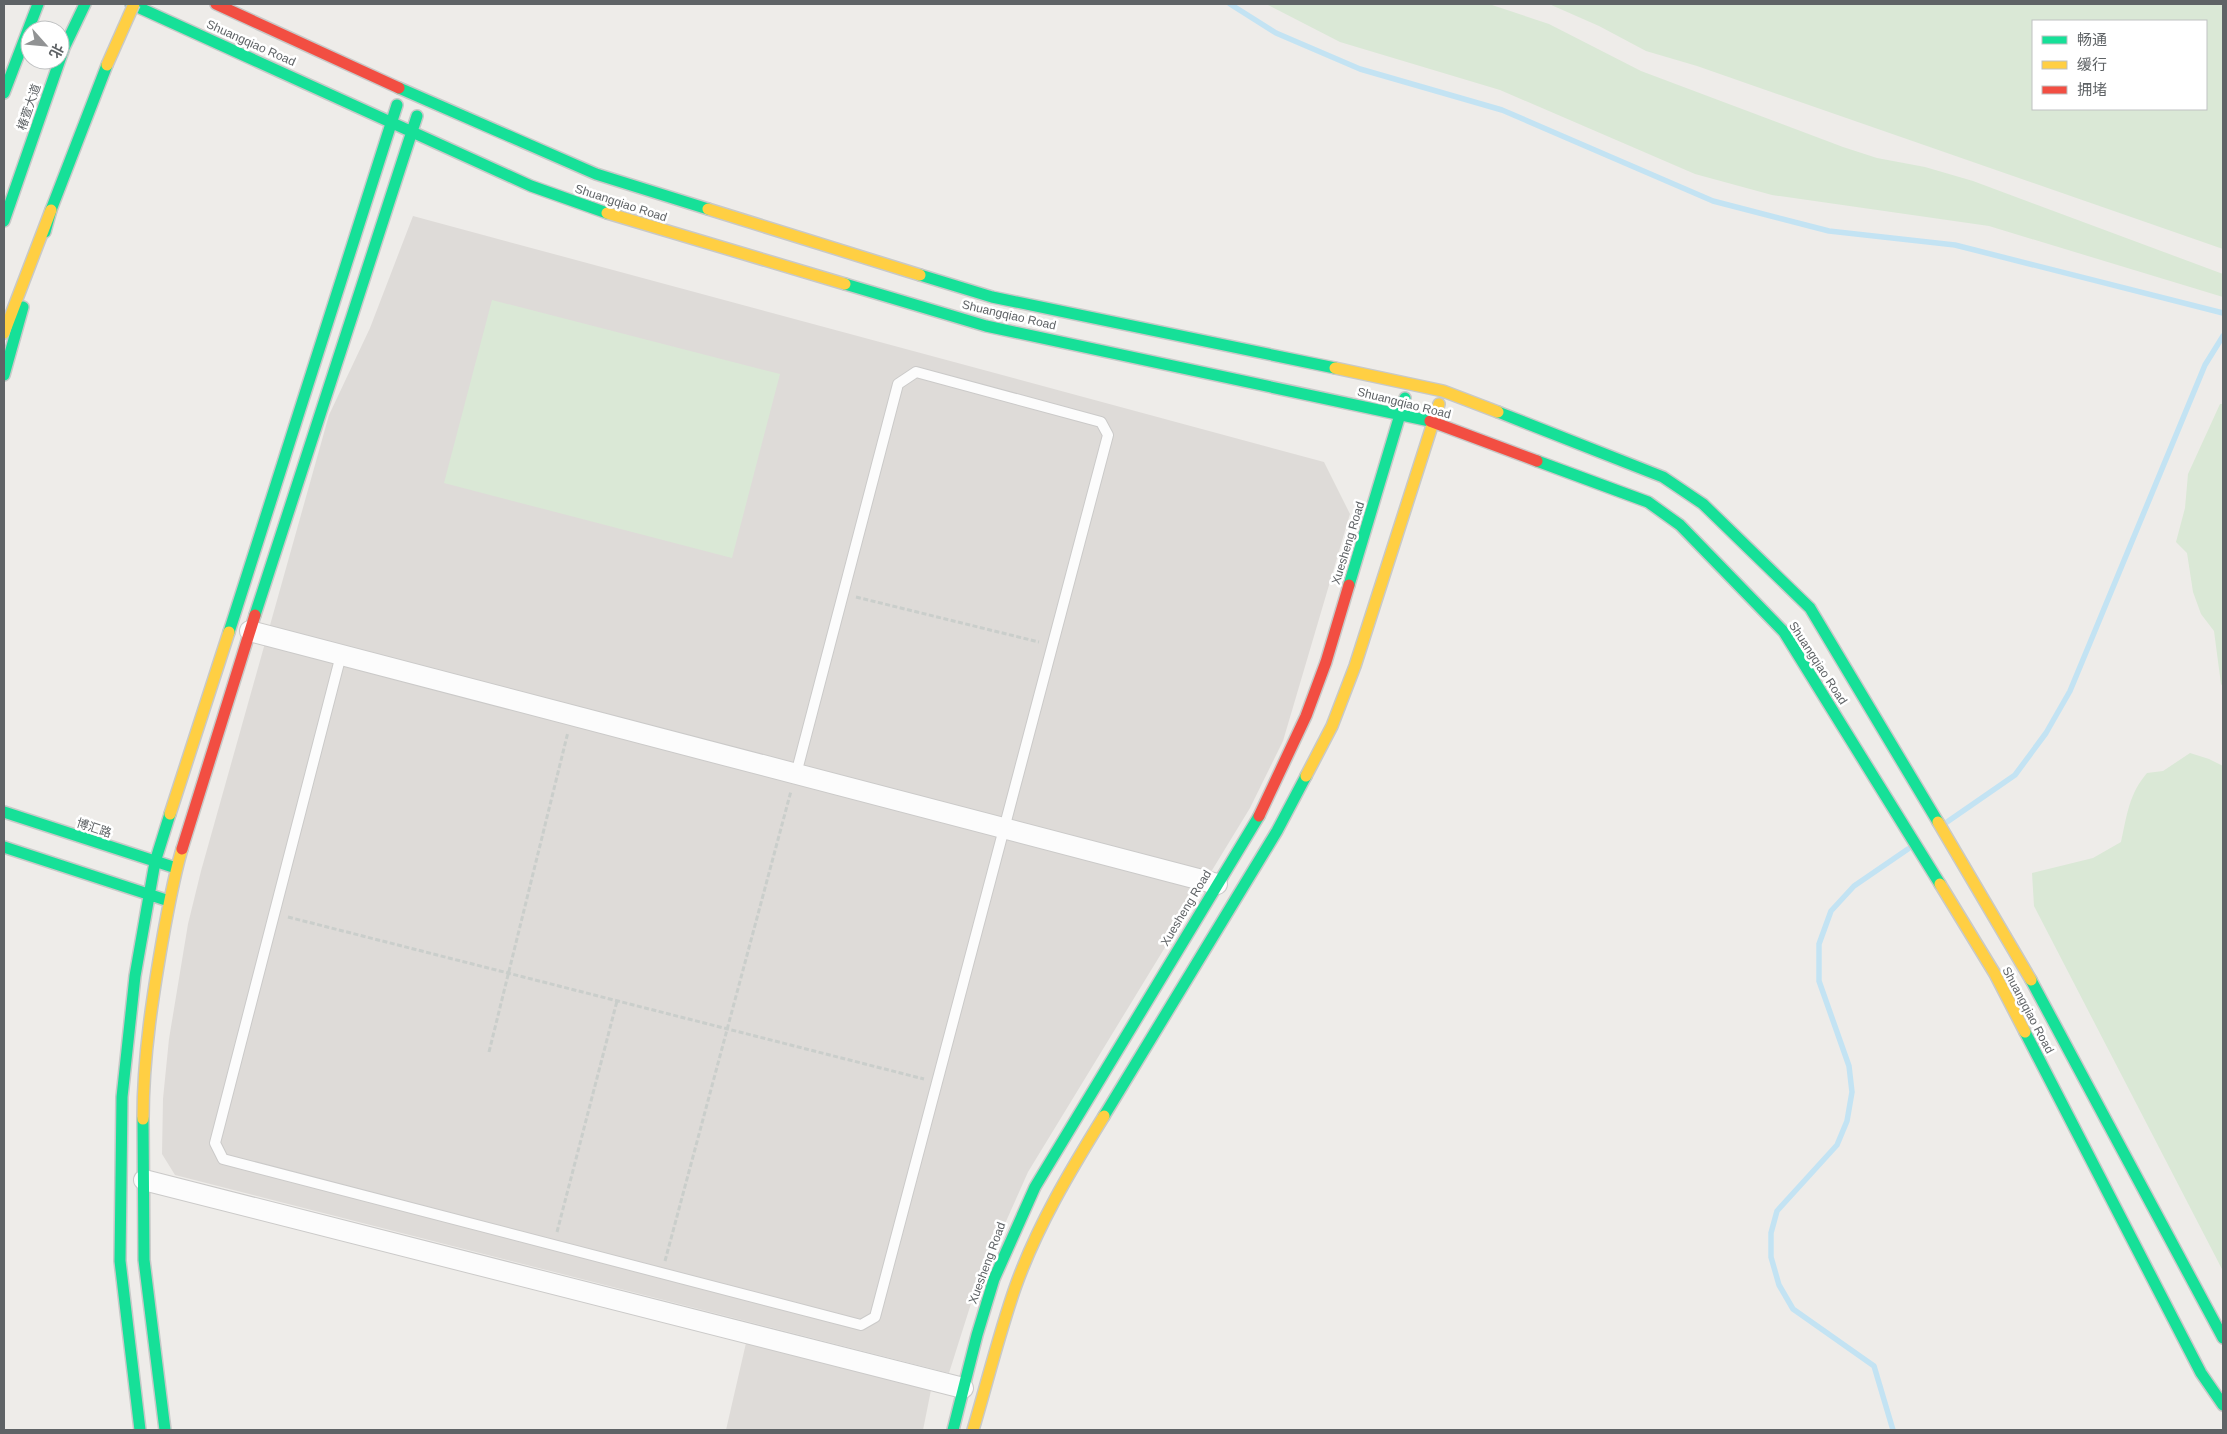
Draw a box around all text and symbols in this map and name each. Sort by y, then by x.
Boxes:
street label: Shuangqiao Road [204,17,298,69]
north arrow [20,20,70,70]
legend [2032,20,2207,110]
text: 畅通 [2077,31,2107,48]
text: 北 [46,41,67,61]
text: 缓行 [2077,56,2107,73]
text: 拥堵 [2077,81,2107,98]
street label: 椿萱大道 [15,82,43,132]
street label: Shuangqiao Road [573,181,669,225]
street label: Shuangqiao Road [961,297,1057,333]
street label: Shuangqiao Road [1356,385,1452,421]
street label: Xuesheng Road [1329,500,1367,586]
street label: Shuangqiao Road [1786,619,1850,707]
street label: 博汇路 [75,816,113,840]
street label: Xuesheng Road [1158,868,1214,948]
street label: Shuangqiao Road [1999,964,2057,1056]
street label: Xuesheng Road [966,1220,1008,1306]

